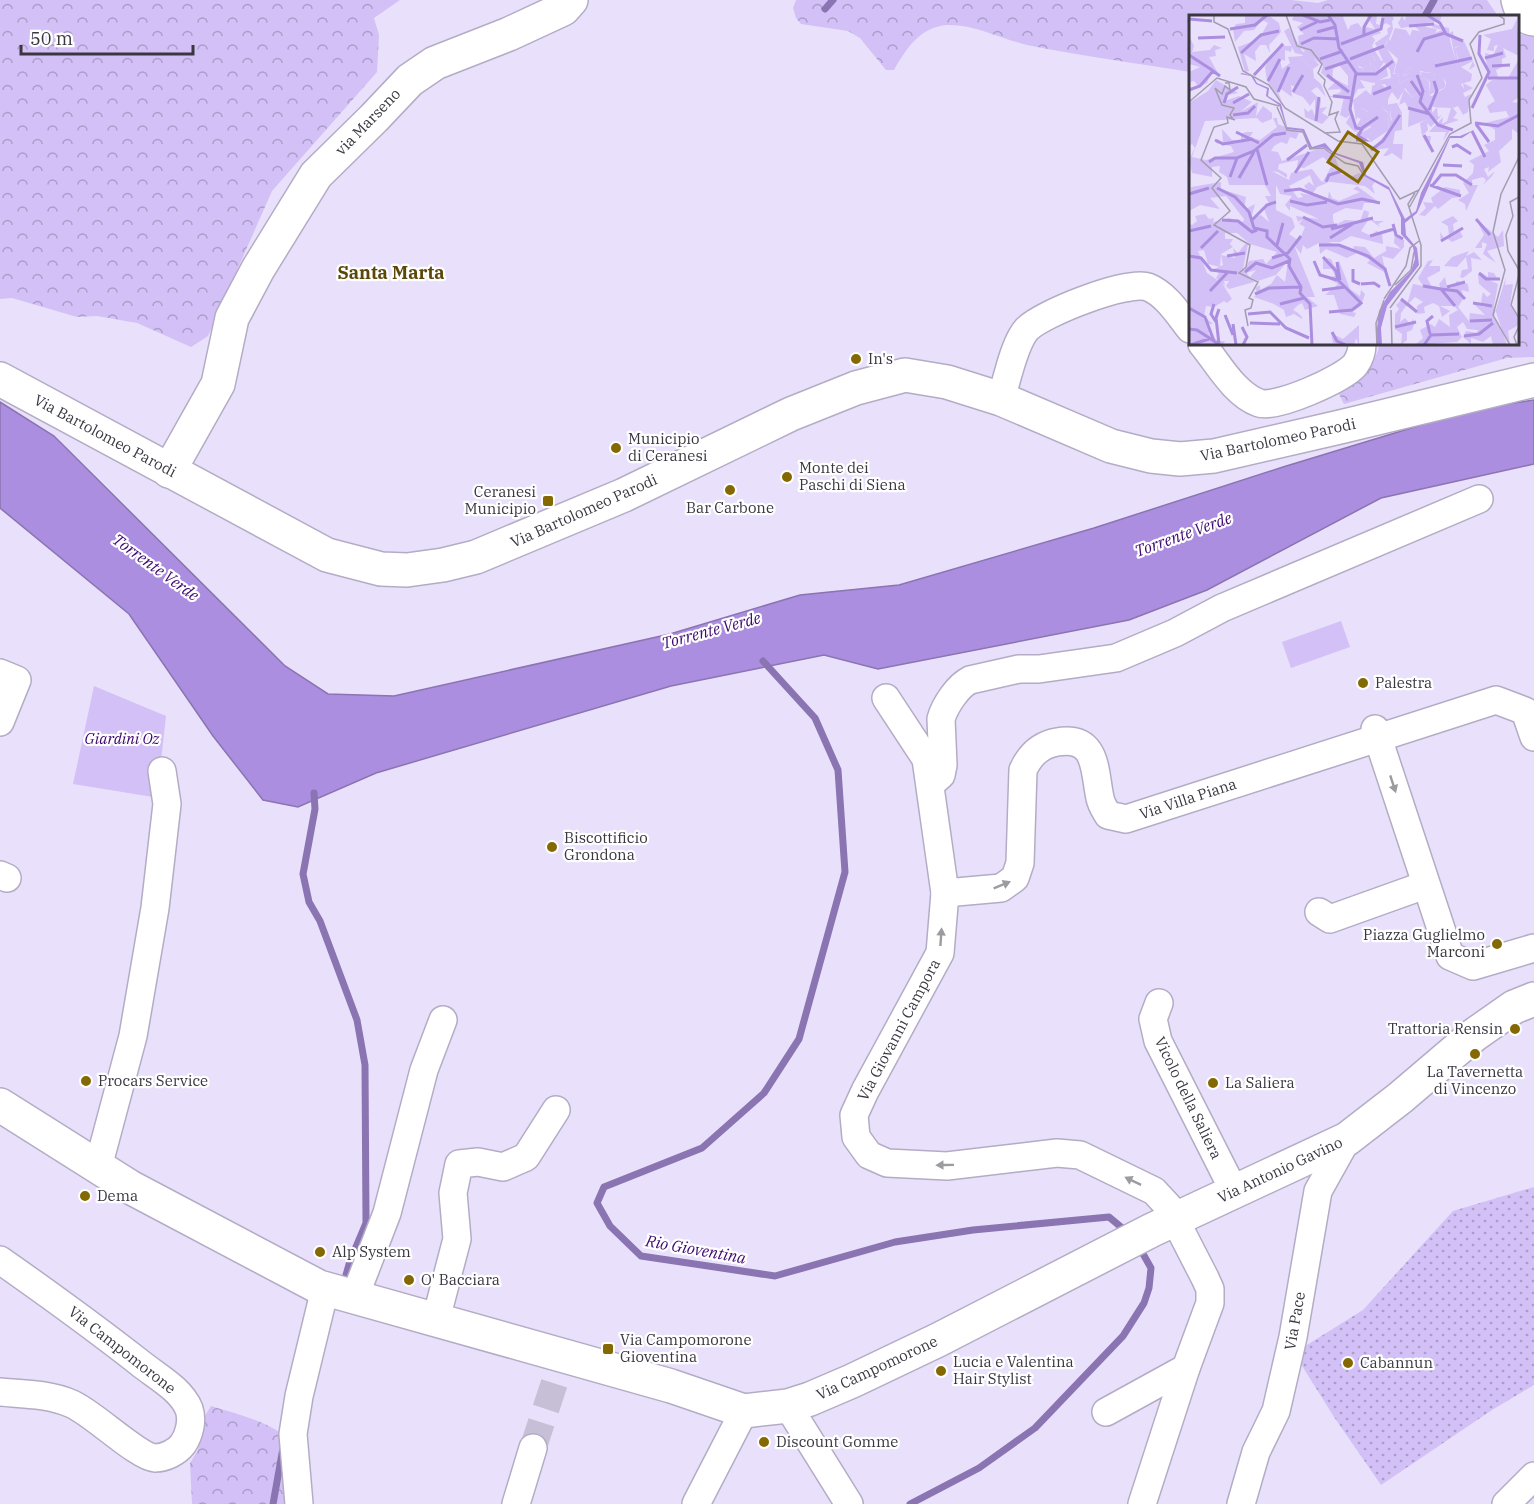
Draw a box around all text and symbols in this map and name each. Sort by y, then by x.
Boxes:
inset map [1189,15,1519,345]
scale bar [21,18,194,56]
text: 50 m [30,27,73,50]
street label: via Marseno [331,84,404,159]
district label: Santa Marta [337,261,445,284]
place label: In's [868,349,893,368]
marker: In's [849,352,863,366]
street label: Via Bartolomeo Parodi [31,390,180,481]
street label: Via Bartolomeo Parodi [1198,414,1358,465]
place label: Municipio di Ceranesi [628,429,708,465]
marker: Municipio di Ceranesi [609,441,623,455]
place label: Monte dei Paschi di Siena [799,458,906,494]
street label: Via Bartolomeo Parodi [508,470,660,551]
marker: Monte dei Paschi di Siena [780,470,794,484]
place label: Ceranesi Municipio [464,482,536,518]
marker: Bar Carbone [723,483,737,497]
marker: Ceranesi Municipio [541,494,555,508]
place label: Bar Carbone [686,498,774,517]
water label: Torrente Verde [1132,507,1234,561]
water label: Torrente Verde [109,529,203,605]
water label: Torrente Verde [659,607,763,653]
place label: Palestra [1375,673,1432,692]
marker: Palestra [1356,676,1370,690]
park label: Giardini Oz [85,729,160,748]
street label: Via Villa Piana [1137,774,1239,823]
one-way arrow [1389,775,1398,793]
place label: Biscottificio Grondona [564,828,648,864]
marker: Biscottificio Grondona [545,840,559,854]
one-way arrow [993,880,1011,890]
place label: Piazza Guglielmo Marconi [1363,925,1485,961]
one-way arrow [937,928,946,947]
marker: Piazza Guglielmo Marconi [1490,937,1504,951]
street label: Via Giovanni Campora [853,956,944,1104]
place label: Trattoria Rensin [1388,1019,1503,1038]
marker: Trattoria Rensin [1508,1022,1522,1036]
street label: Vicolo della Saliera [1151,1033,1226,1162]
marker: La Tavernetta di Vincenzo [1468,1047,1482,1061]
place label: La Tavernetta di Vincenzo [1427,1062,1523,1098]
place label: Procars Service [98,1071,208,1090]
place label: La Saliera [1225,1073,1295,1092]
marker: Procars Service [79,1074,93,1088]
marker: La Saliera [1206,1076,1220,1090]
street label: Via Antonio Gavino [1214,1132,1345,1207]
one-way arrow [935,1160,954,1170]
one-way arrow [1125,1176,1142,1185]
place label: Dema [97,1186,138,1205]
marker: Dema [78,1189,92,1203]
water label: Rio Gioventina [643,1230,748,1268]
place label: Alp System [332,1242,411,1261]
marker: Alp System [313,1245,327,1259]
place label: O' Bacciara [421,1270,500,1289]
marker: O' Bacciara [402,1273,416,1287]
street label: Via Pace [1280,1290,1309,1352]
street label: Via Campomorone [65,1302,180,1398]
place label: Via Campomorone Gioventina [620,1330,751,1366]
street label: Via Campomorone [813,1331,940,1404]
marker: Via Campomorone Gioventina [601,1342,615,1356]
place label: Lucia e Valentina Hair Stylist [953,1352,1074,1388]
place label: Cabannun [1360,1353,1433,1372]
marker: Cabannun [1341,1356,1355,1370]
marker: Lucia e Valentina Hair Stylist [934,1364,948,1378]
place label: Discount Gomme [776,1432,898,1451]
marker: Discount Gomme [757,1435,771,1449]

